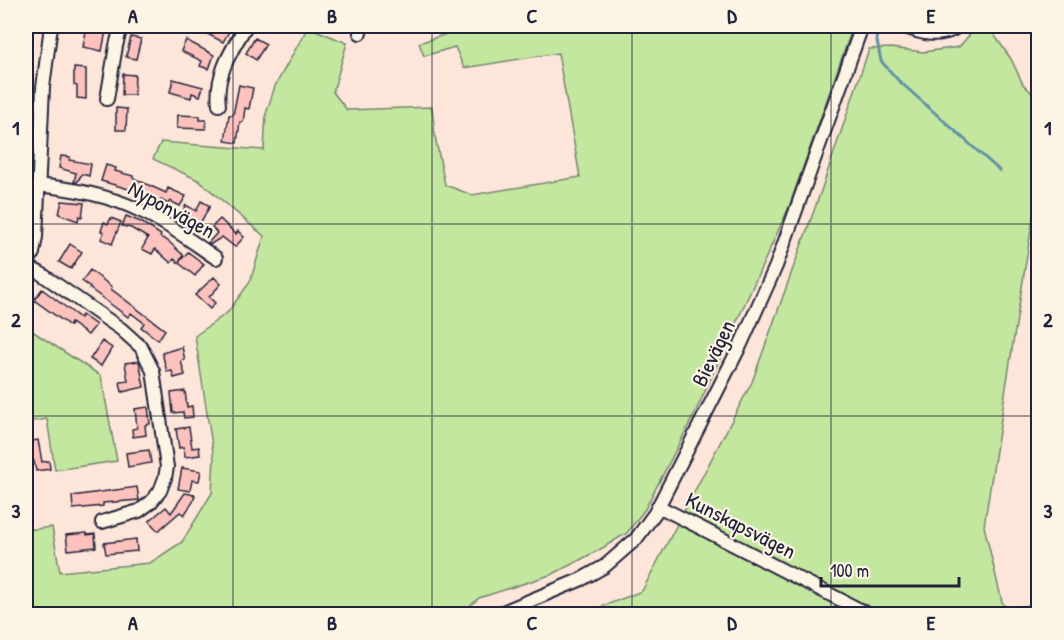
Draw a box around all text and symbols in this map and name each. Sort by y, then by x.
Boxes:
text: A [128,2,138,29]
text: B [327,2,337,29]
text: C [527,2,538,29]
text: D [727,2,737,29]
text: E [927,2,936,29]
text: 1 [12,114,20,141]
text: 1 [1044,114,1052,141]
street label: Nyponvägen [123,173,221,245]
text: 2 [11,306,21,333]
text: 2 [1043,306,1053,333]
street label: Bievägen [684,315,742,391]
street label: Kunskapsvägen [681,484,801,566]
text: 3 [12,497,21,524]
text: 3 [1044,497,1053,524]
scale bar [821,550,959,588]
text: 100 m [830,558,869,583]
text: A [128,609,138,636]
text: B [327,609,337,636]
text: C [527,609,538,636]
text: D [727,609,737,636]
text: E [927,609,936,636]

